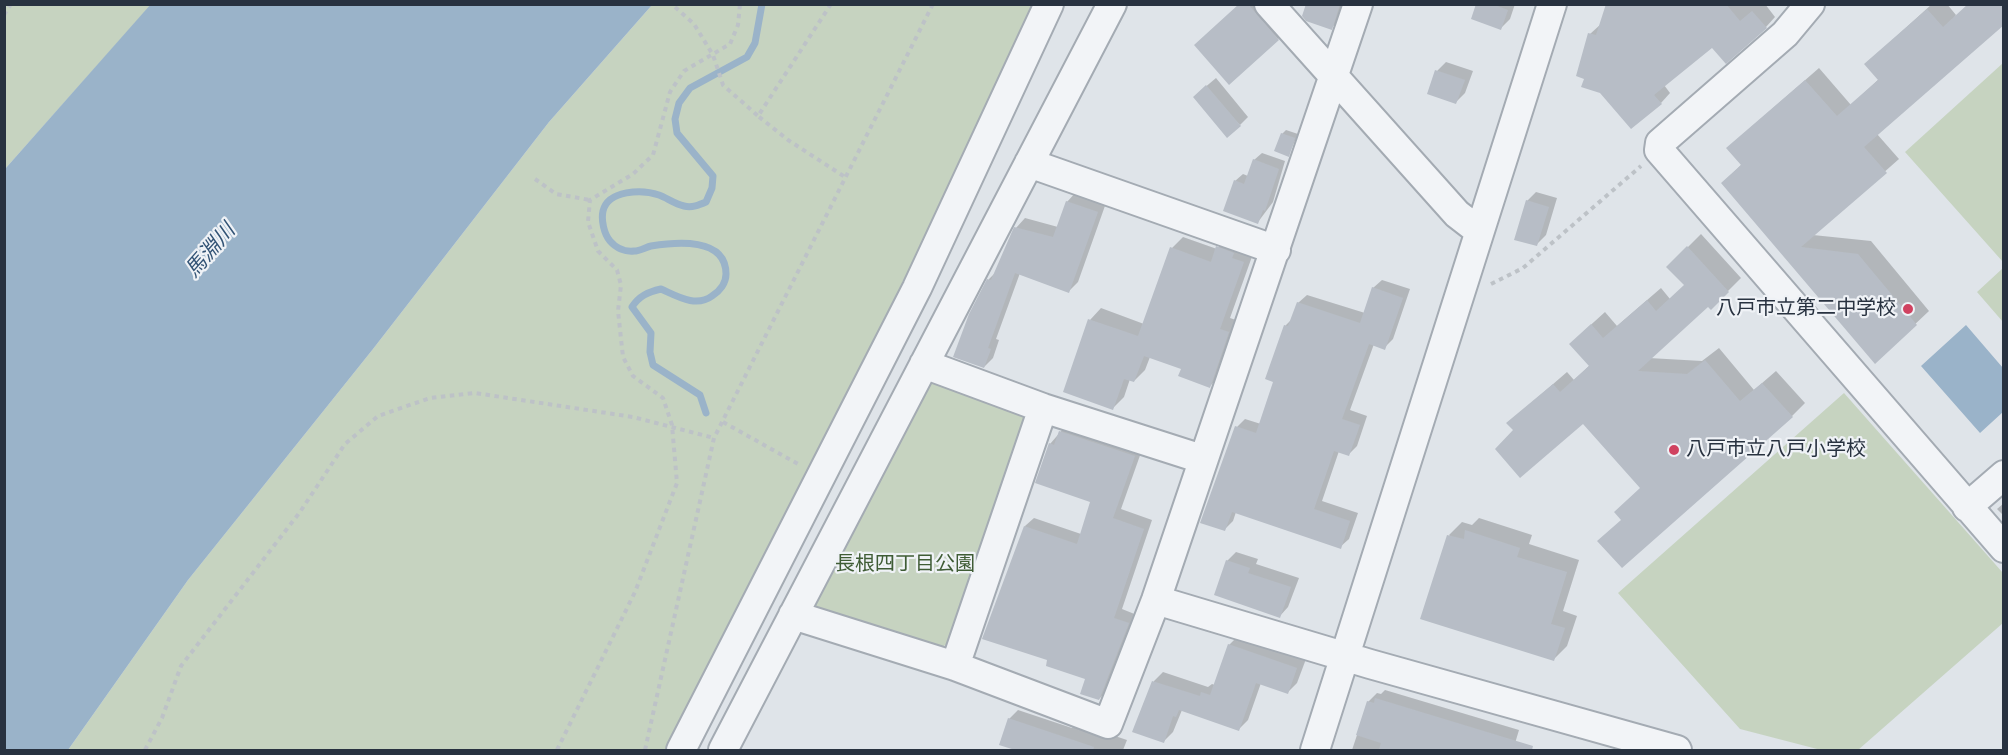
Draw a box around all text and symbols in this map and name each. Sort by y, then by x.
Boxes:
water label: 馬淵川 [181,219,241,283]
place label: 八戸市立第二中学校 [1716,297,1896,321]
marker: 八戸市立第二中学校 [1901,302,1915,316]
place label: 八戸市立八戸小学校 [1686,438,1866,462]
marker: 八戸市立八戸小学校 [1667,443,1681,457]
park label: 長根四丁目公園 [835,553,975,577]

